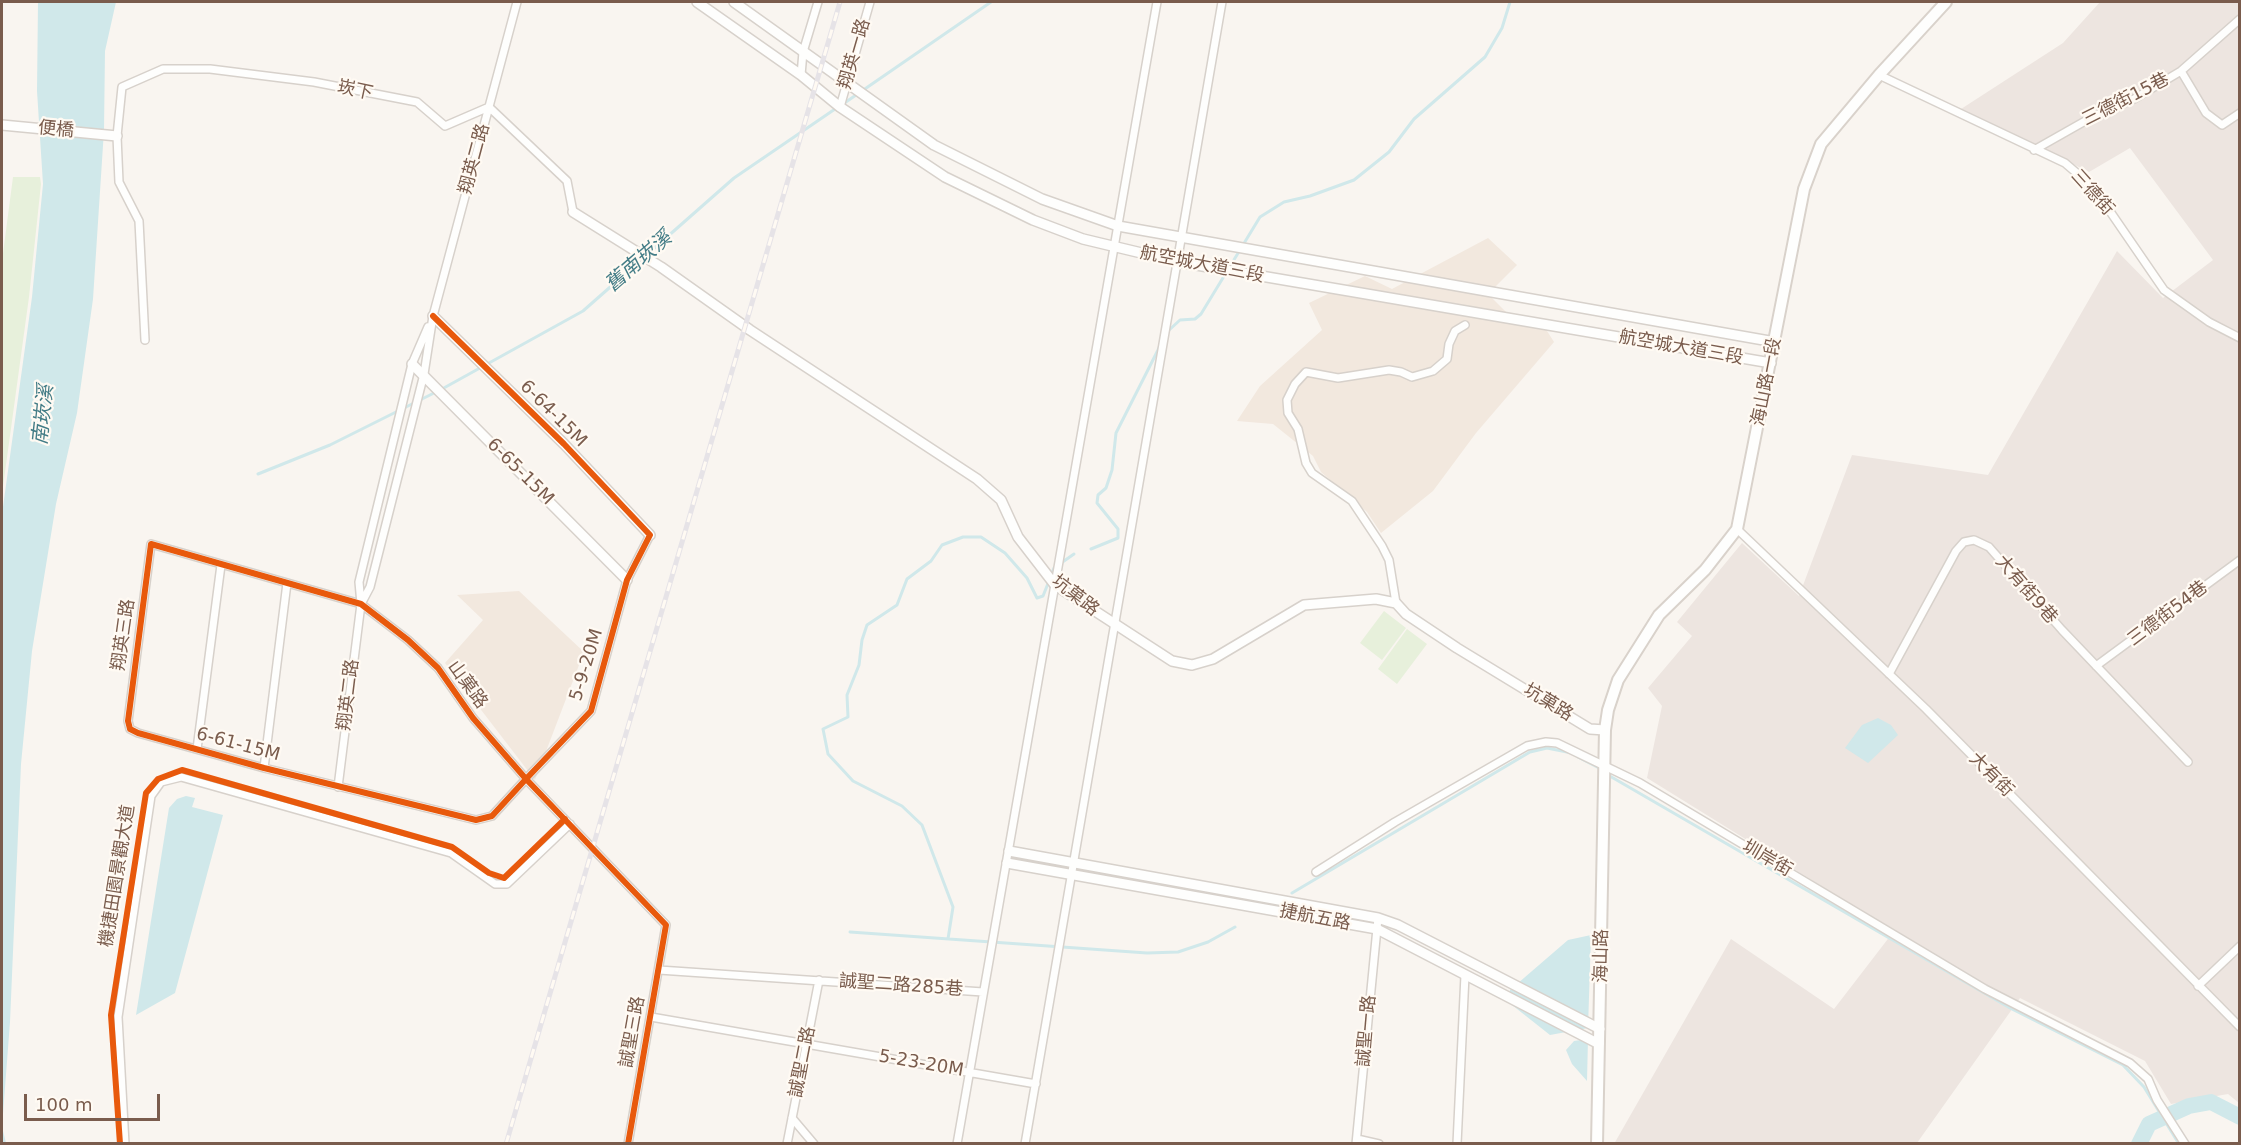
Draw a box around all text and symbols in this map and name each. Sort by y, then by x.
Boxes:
street label: 翔英一路 [835,16,875,92]
street label: 三德街15巷 [2079,69,2173,131]
street label: 崁下 [335,77,375,105]
street label: 便橋 [37,118,75,142]
street label: 翔英二路 [455,121,495,197]
street label: 三德街 [2066,166,2118,220]
water label: 舊南崁溪 [601,227,677,297]
street label: 航空城大道三段 [1138,242,1266,288]
street label: 航空城大道三段 [1617,326,1745,370]
street label: 海山路一段 [1748,336,1786,428]
street label: 6-64-15M [515,376,591,452]
water label: 南崁溪 [29,384,59,446]
street label: 6-65-15M [482,434,558,510]
street label: 大有街9巷 [1990,551,2062,629]
street label: 坑菓路 [1047,571,1103,621]
street label: 三德街54巷 [2124,577,2212,651]
street label: 翔英三路 [108,598,140,672]
street label: 5-9-20M [566,626,608,704]
street label: 山菓路 [442,657,492,713]
street label: 翔英二路 [334,658,364,732]
street label: 坑菓路 [1519,680,1577,726]
street label: 6-61-15M [194,723,282,767]
street label: 大有街 [1964,748,2018,802]
street label: 機捷田園景觀大道 [96,803,140,949]
street label: 圳岸街 [1738,836,1796,882]
street label: 捷航五路 [1278,901,1352,935]
street label: 海山路 [1591,929,1613,983]
street label: 誠聖二路285巷 [838,971,964,1001]
street label: 誠聖一路 [1353,994,1381,1068]
street label: 誠聖三路 [616,995,650,1069]
street label: 誠聖二路 [786,1025,820,1099]
street label: 5-23-20M [877,1046,965,1082]
scale bar [27,1082,164,1120]
text: 100 m [35,1094,93,1115]

